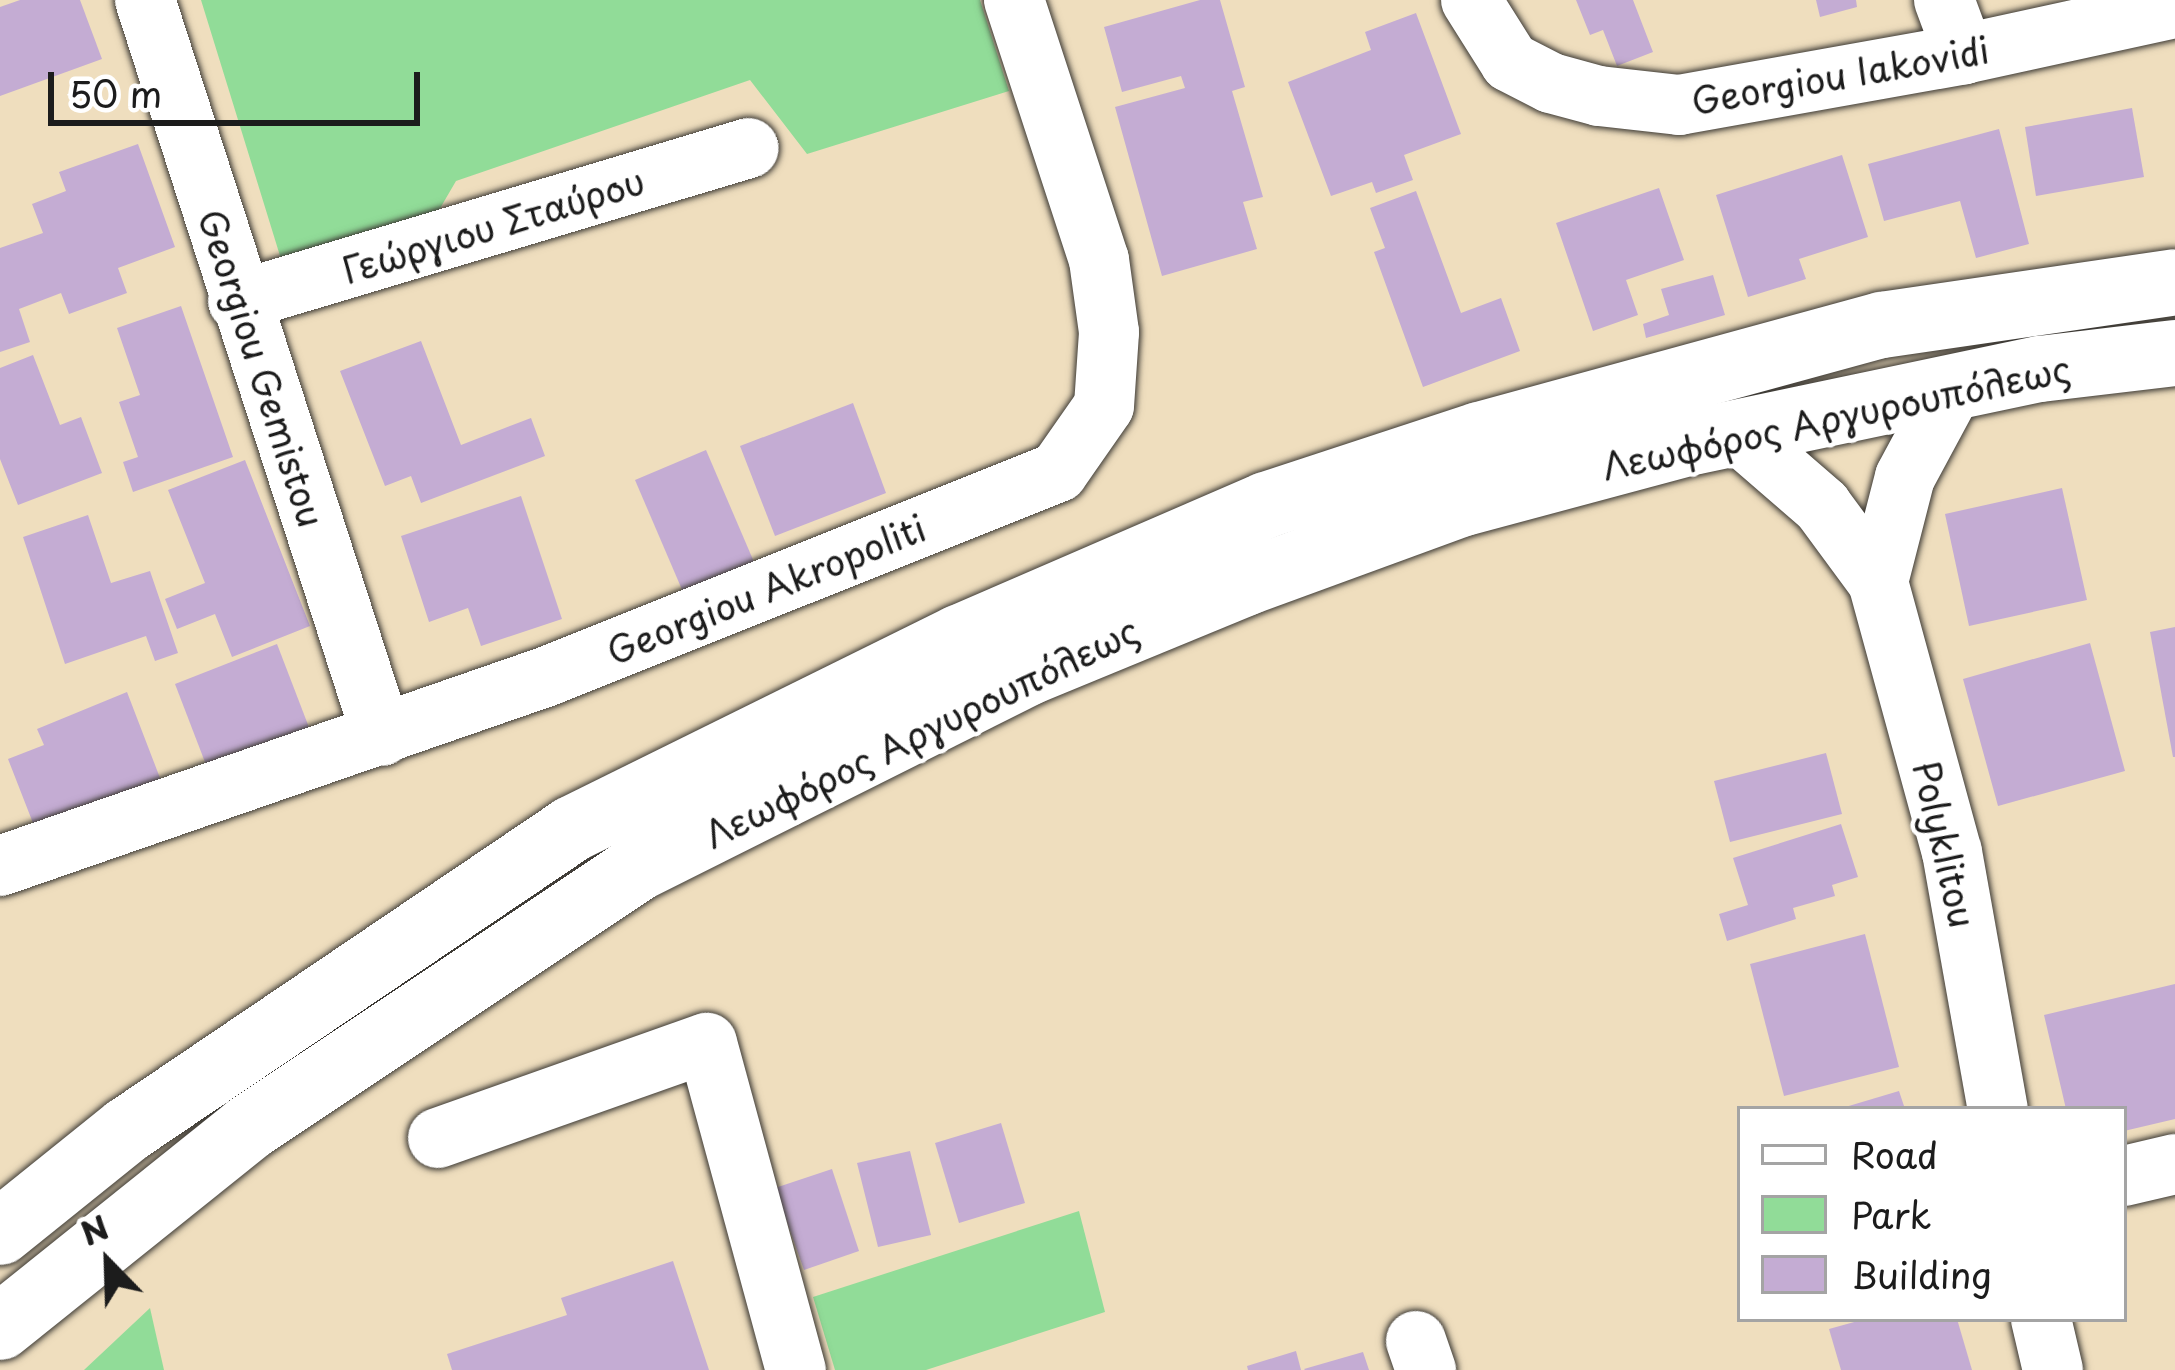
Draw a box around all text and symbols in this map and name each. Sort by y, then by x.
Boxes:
street label: Georgiou Iakovidi [1688,28,1992,122]
scale bar [54,48,426,122]
text: 50 m [69,66,162,120]
street label: Γεώργιου Σταύρου [336,158,650,292]
street label: Georgiou Gemistou [190,204,334,532]
street label: Λεωφόρος Αργυρουπόλεως [1598,346,2074,488]
street label: Georgiou Akropoliti [600,505,932,673]
street label: Λεωφόρος Αργυρουπόλεως [697,608,1145,856]
street label: Polyklitou [1905,756,1985,932]
legend [1737,1106,2127,1322]
text: Road [1851,1127,1938,1181]
text: Park [1851,1187,1931,1241]
text: N [72,1201,116,1257]
north arrow [48,1202,168,1322]
text: Building [1851,1247,1992,1301]

